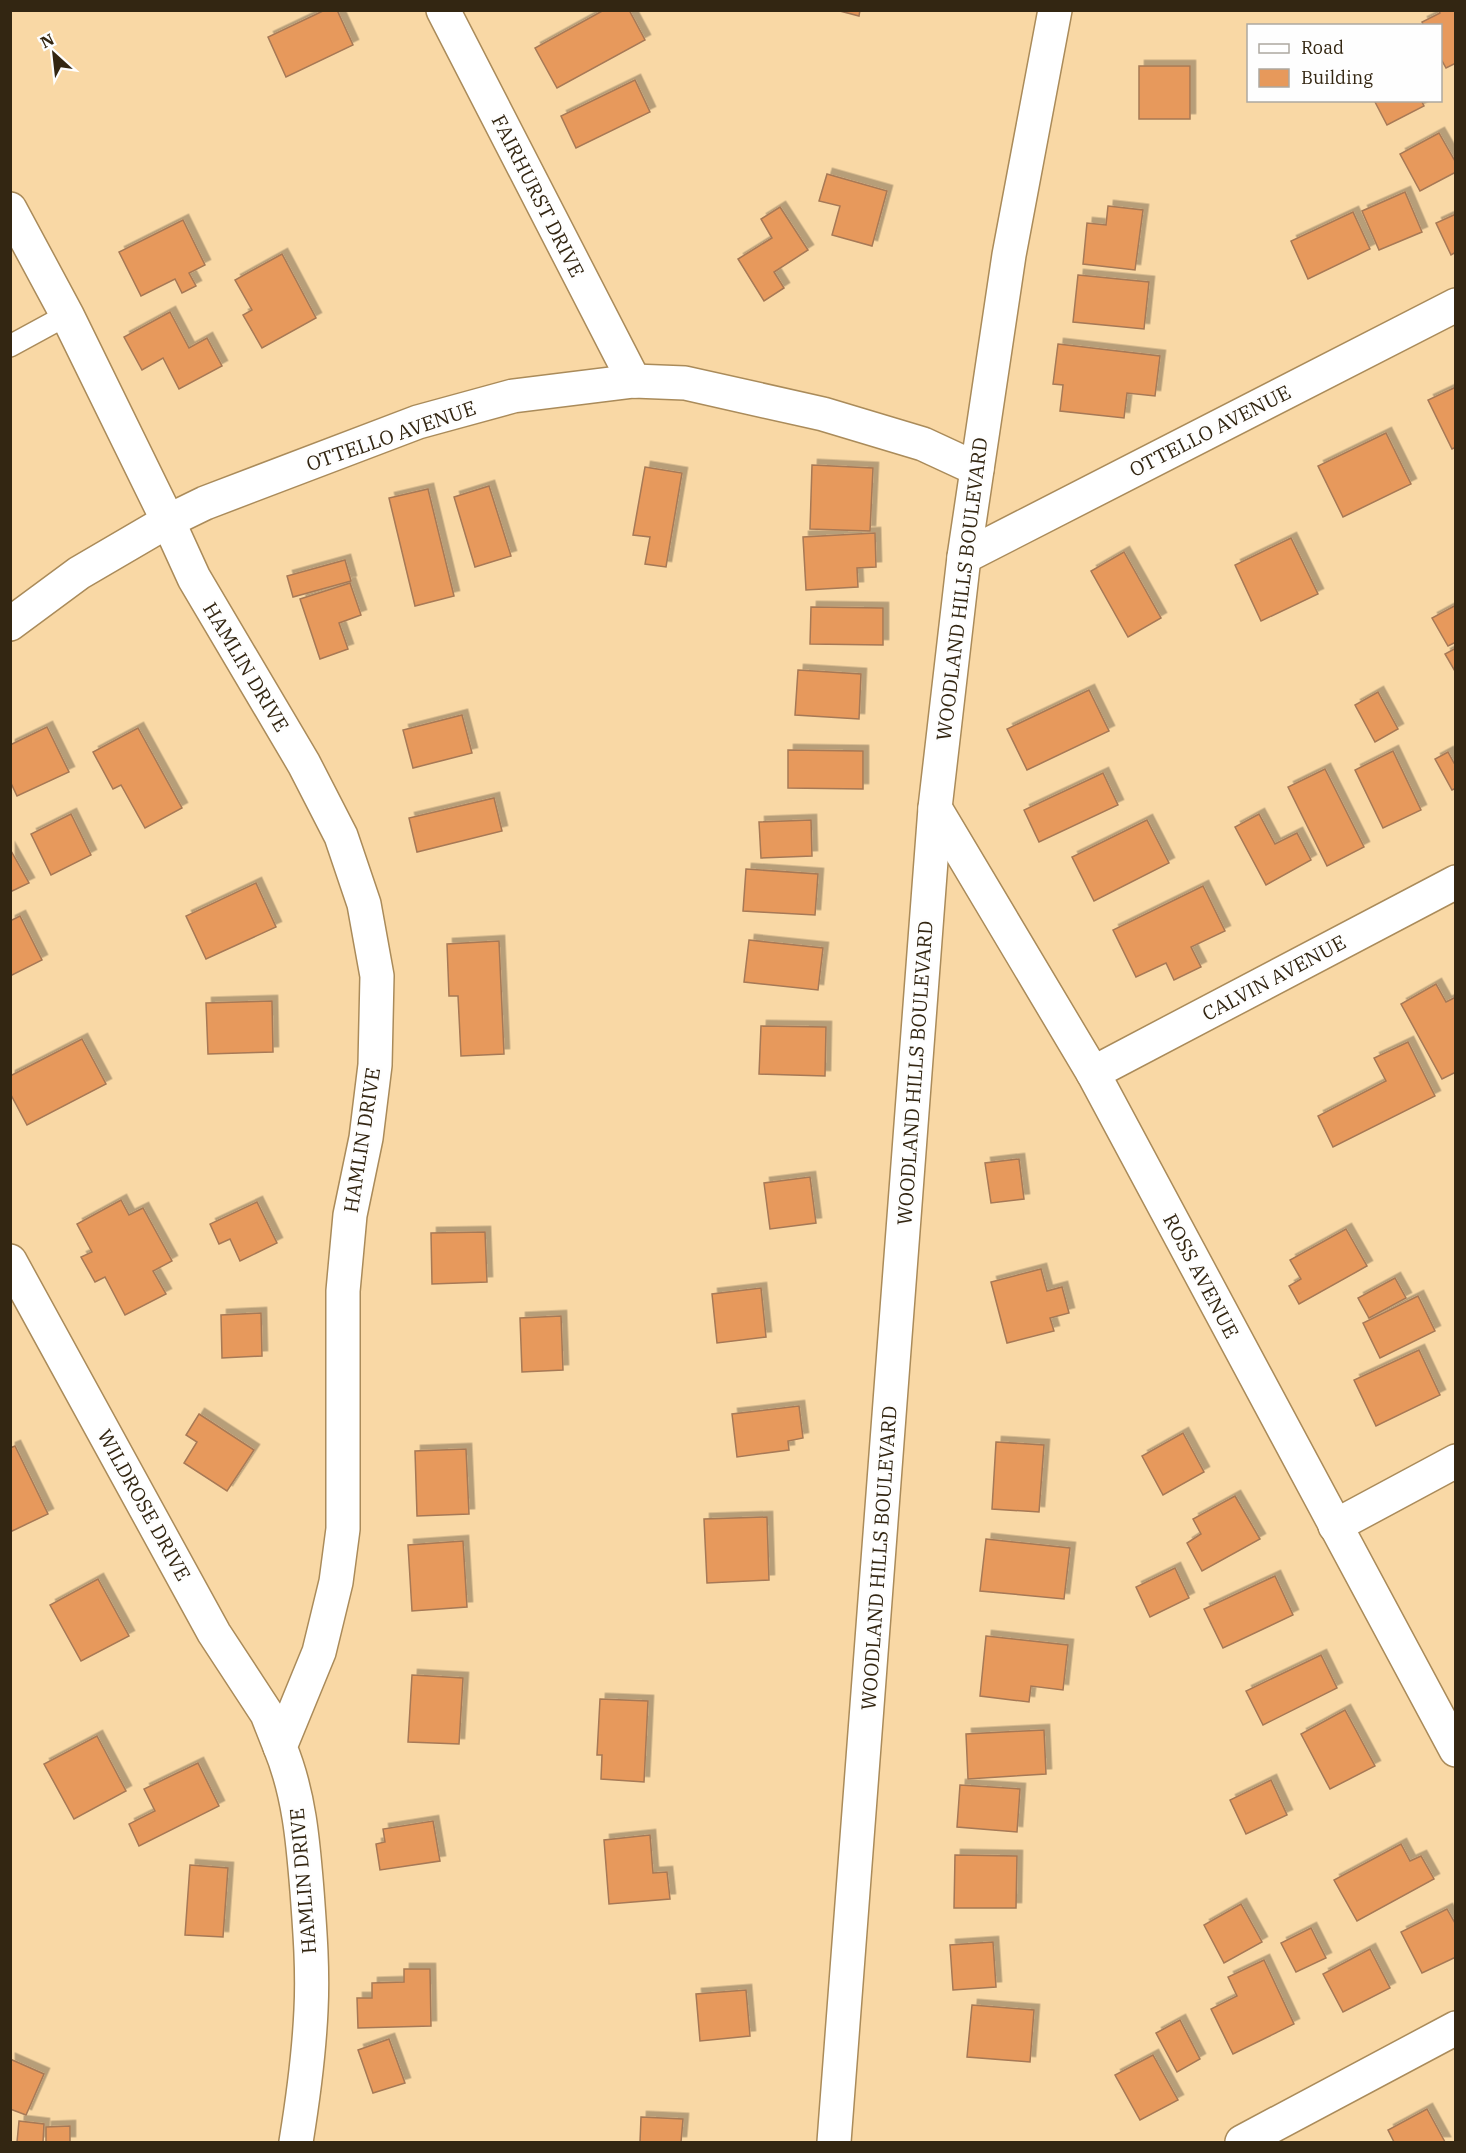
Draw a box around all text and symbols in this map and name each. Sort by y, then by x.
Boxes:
north arrow [24,24,84,84]
legend [1247,24,1442,102]
text: N [37,29,57,52]
text: Road [1301,36,1344,59]
text: Building [1301,66,1373,89]
street label: FAIRHURST DRIVE [486,110,591,282]
street label: OTTELLO AVENUE [1124,378,1295,483]
street label: OTTELLO AVENUE [302,394,479,477]
street label: WOODLAND HILLS BOULEVARD [929,436,994,742]
street label: HAMLIN DRIVE [197,597,296,736]
street label: WOODLAND HILLS BOULEVARD [890,920,939,1226]
street label: CALVIN AVENUE [1197,928,1350,1027]
street label: HAMLIN DRIVE [337,1065,386,1214]
street label: ROSS AVENUE [1157,1209,1246,1343]
street label: WOODLAND HILLS BOULEVARD [854,1405,903,1711]
street label: WILDROSE DRIVE [92,1424,197,1585]
street label: HAMLIN DRIVE [283,1807,322,1955]

